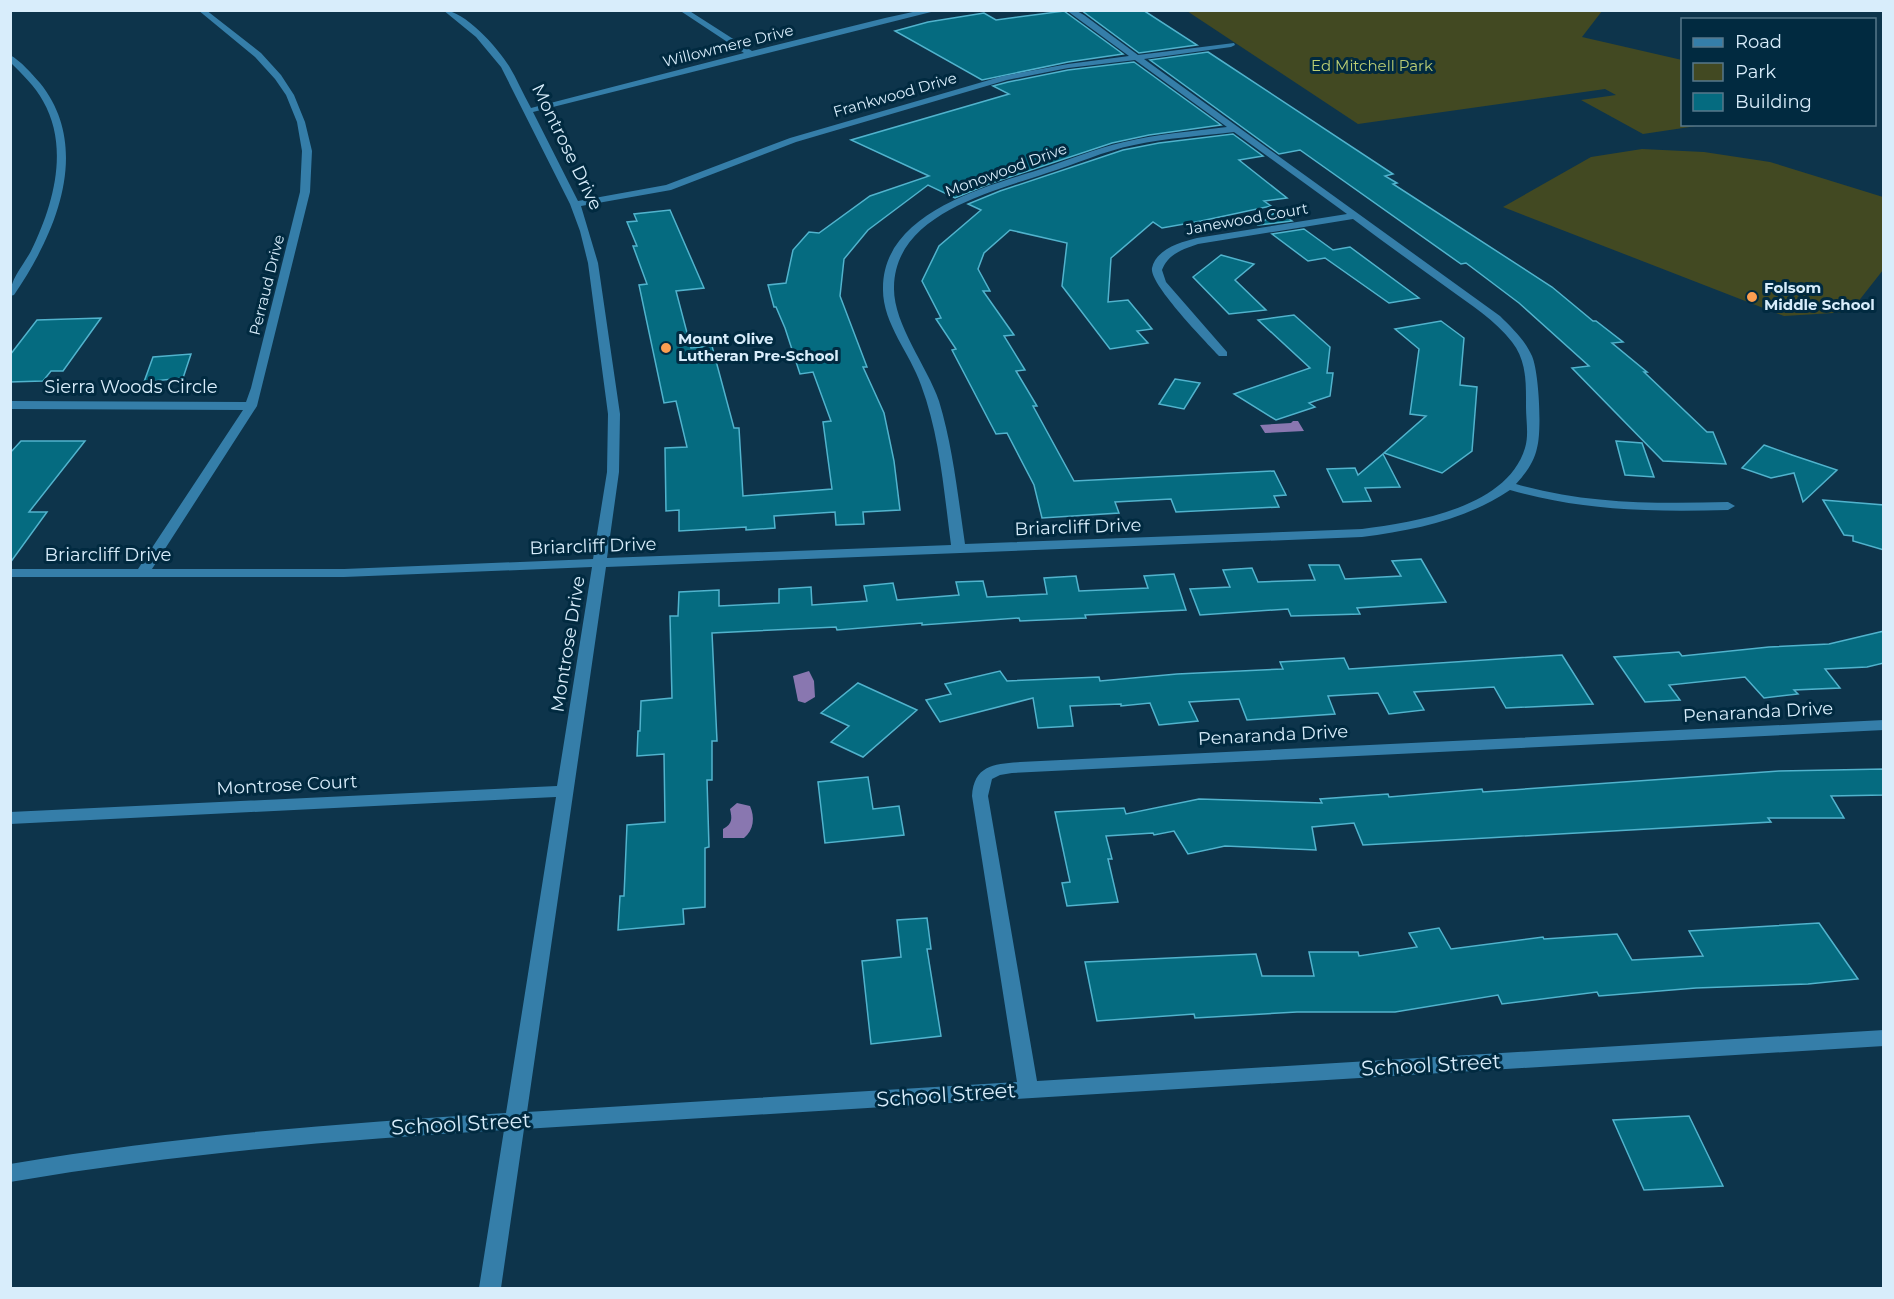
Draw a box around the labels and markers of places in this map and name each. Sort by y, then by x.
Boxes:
place label: Folsom Middle School [1764,278,1875,314]
marker: Folsom Middle School [1745,290,1759,304]
place label: Mount Olive Lutheran Pre-School [678,329,839,365]
marker: Mount Olive Lutheran Pre-School [659,341,673,355]

